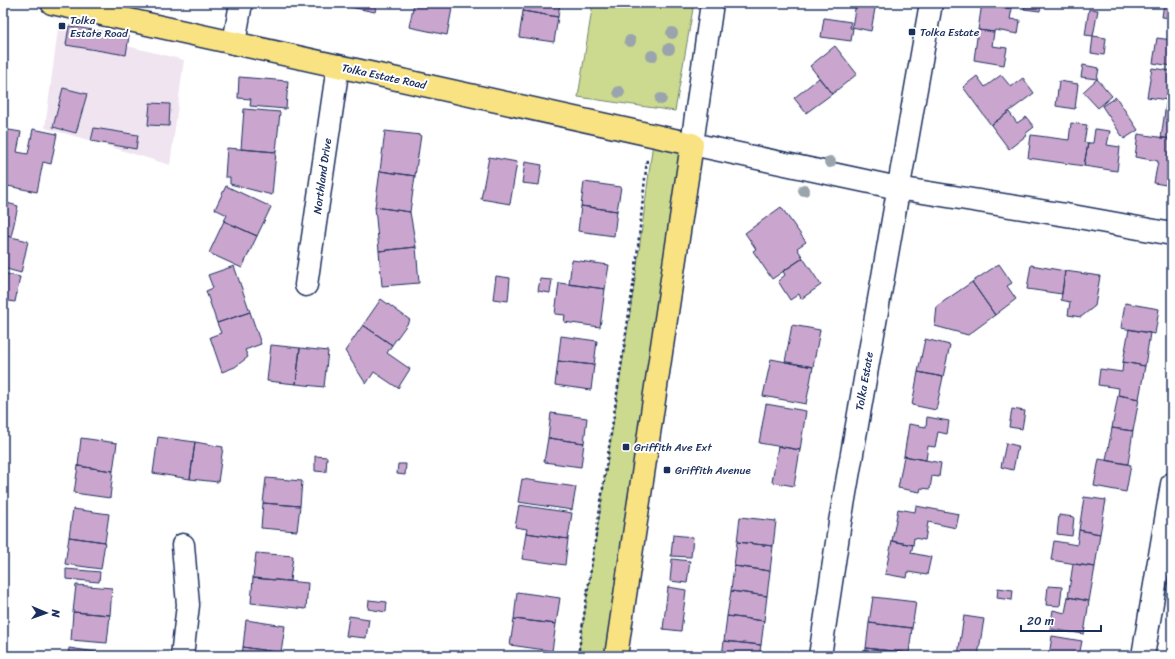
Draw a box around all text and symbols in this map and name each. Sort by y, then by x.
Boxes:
place label: Tolka Estate Road [70,11,129,43]
marker: Tolka Estate Road [57,21,67,31]
place label: Tolka Estate [920,23,980,42]
marker: Tolka Estate [907,27,917,37]
street label: Tolka Estate Road [340,58,429,95]
street label: Northland Drive [308,137,337,215]
street label: Tolka Estate [850,350,879,412]
place label: Griffith Ave Ext [634,438,712,457]
marker: Griffith Ave Ext [621,442,631,452]
place label: Griffith Avenue [675,461,751,480]
marker: Griffith Avenue [662,465,672,475]
north arrow [26,593,66,633]
scale bar [1021,607,1101,633]
text: N [46,608,65,618]
text: 20 m [1027,610,1054,632]

